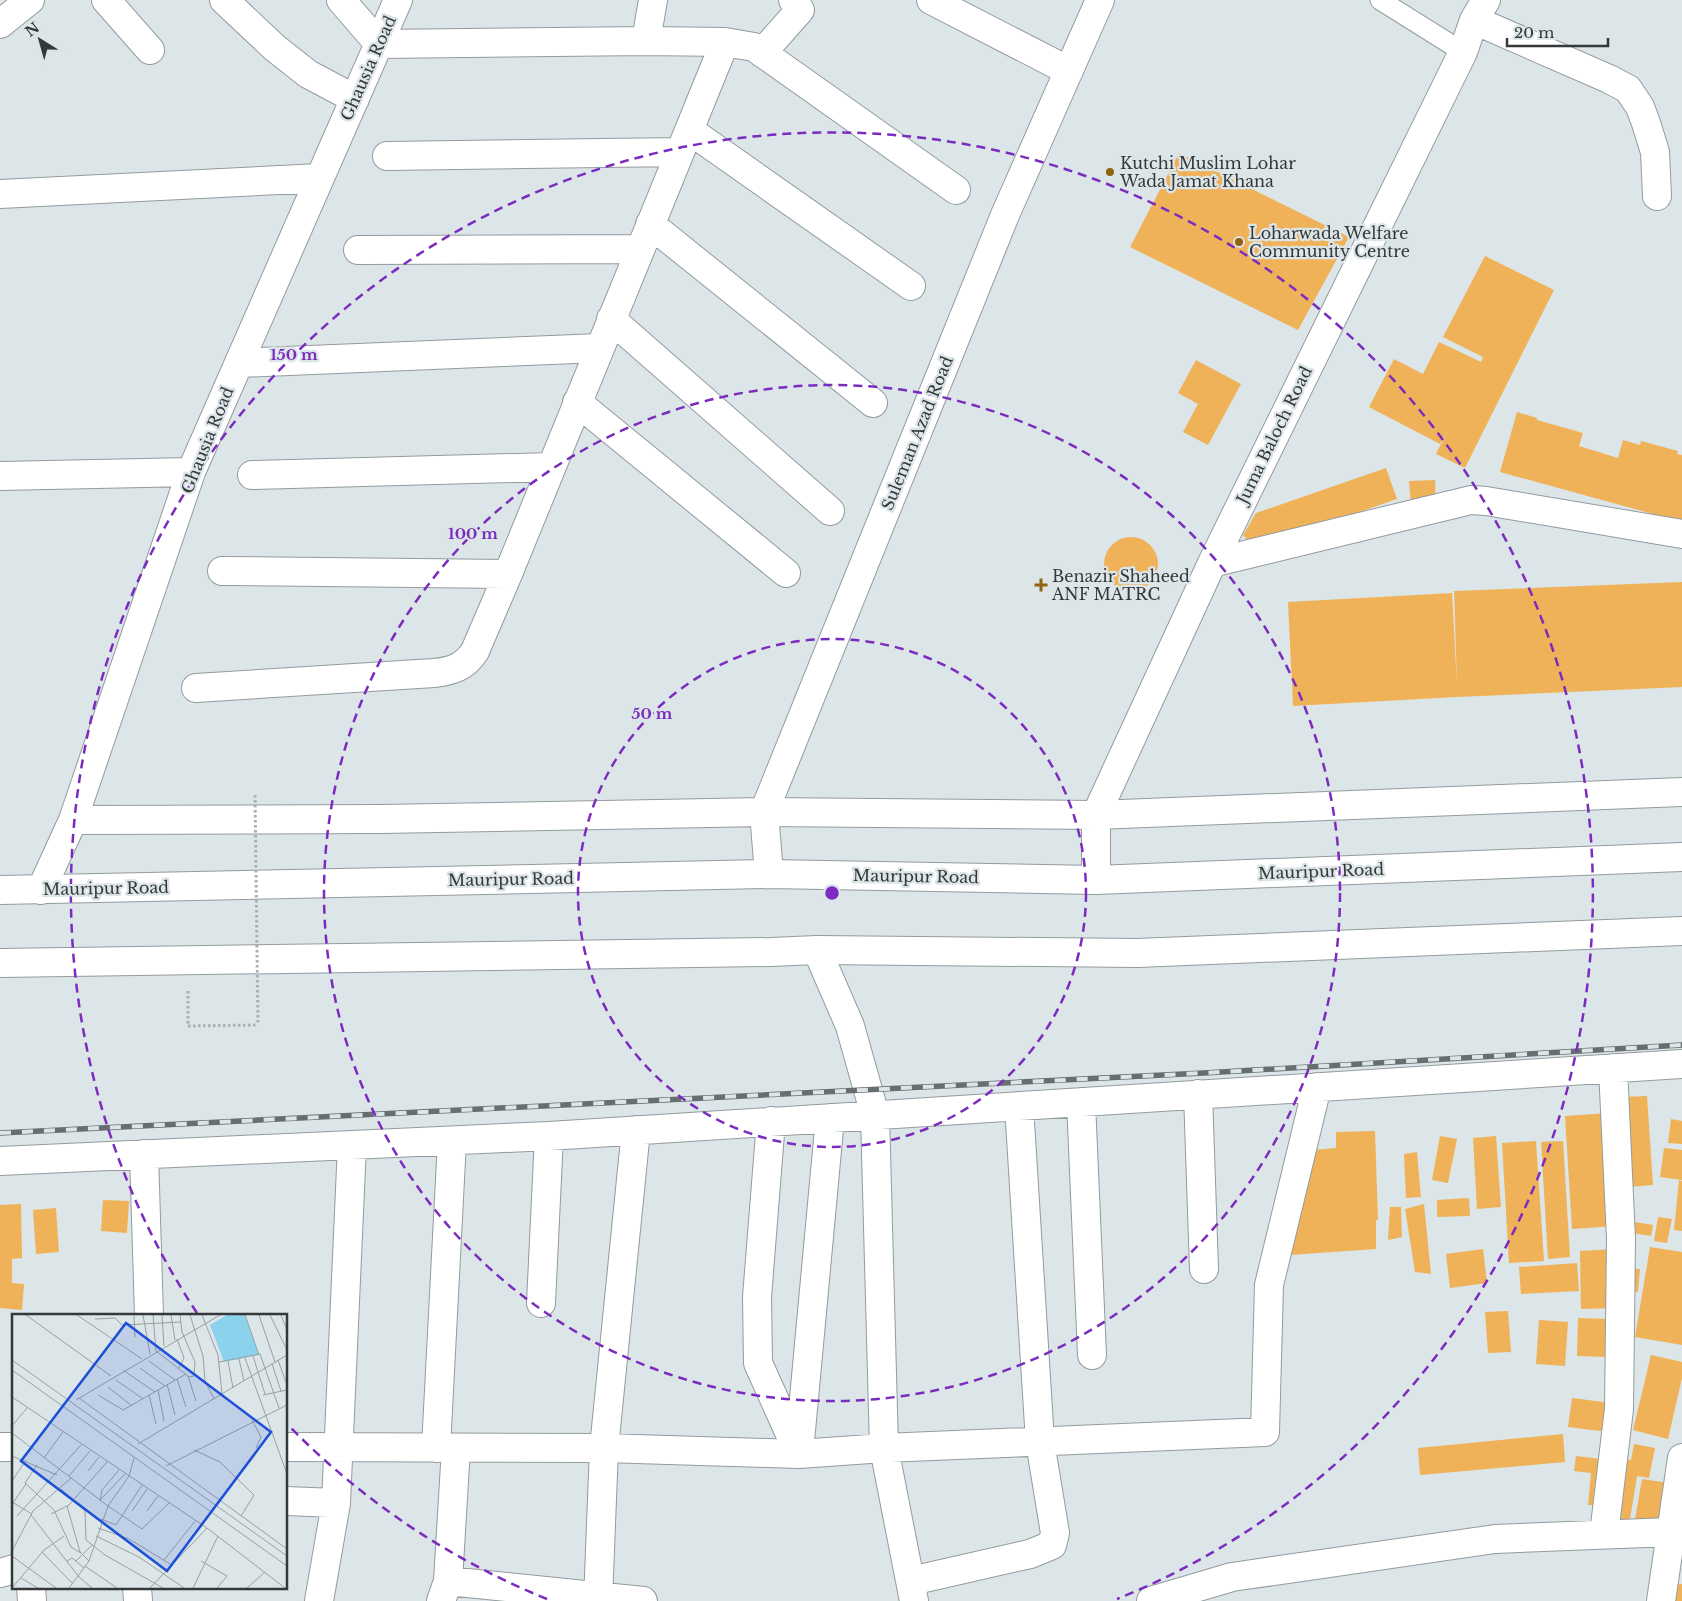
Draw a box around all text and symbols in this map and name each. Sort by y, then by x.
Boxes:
street label: Ghausia Road [336,12,400,124]
north arrow [15,15,65,65]
scale bar [1507,15,1608,47]
text: N [22,18,43,41]
text: 20 m [1514,23,1554,42]
place label: Kutchi Muslim Lohar Wada Jamat Khana [1119,153,1296,191]
marker: Kutchi Muslim Lohar Wada Jamat Khana [1104,166,1116,178]
place label: Loharwada Welfare Community Centre [1249,223,1410,261]
marker: Loharwada Welfare Community Centre [1233,236,1245,248]
text: 150 m [270,345,318,364]
street label: Suleman Azad Road [877,353,957,513]
street label: Juma Baloch Road [1231,363,1316,509]
street label: Ghausia Road [177,384,238,496]
text: 100 m [448,524,498,543]
place label: Benazir Shaheed ANF MATRC [1051,566,1190,604]
marker: Benazir Shaheed ANF MATRC [1034,578,1048,592]
text: 50 m [632,704,673,723]
street label: Mauripur Road [1258,859,1385,883]
street label: Mauripur Road [853,865,979,887]
street label: Mauripur Road [448,868,574,890]
street label: Mauripur Road [43,877,169,899]
centre of rings [823,884,841,902]
inset map [12,1314,288,1588]

